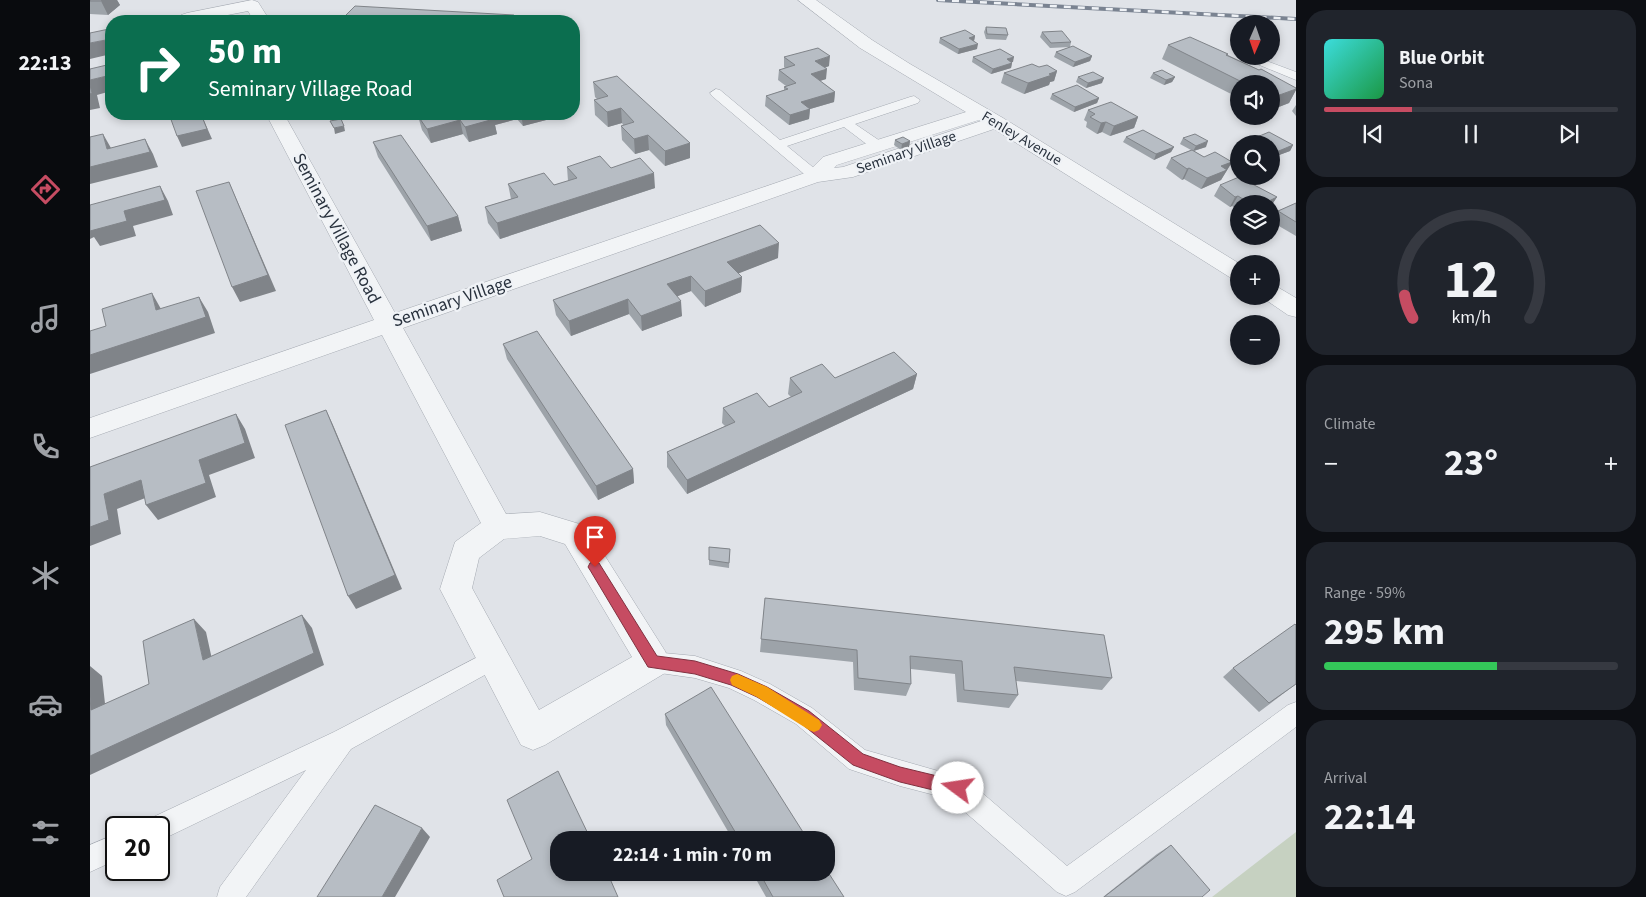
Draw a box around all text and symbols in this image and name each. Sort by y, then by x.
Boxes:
north arrow [1230,15,1280,65]
map controls [1230,15,1280,365]
text: 50 m [208,27,282,77]
icon: right [125,35,190,100]
text: Blue Orbit [1399,45,1484,72]
text: 22:13 [18,47,72,79]
text: Sona [1399,72,1433,94]
text: Seminary Village Road [208,73,413,105]
button: sound [1230,75,1280,125]
street label: Fenley Avenue [978,106,1066,171]
icon: previous [1359,120,1387,148]
icon: pause [1457,120,1485,148]
icon: next [1555,120,1583,148]
street label: Seminary Village [853,126,959,179]
button: search [1230,135,1280,185]
street label: Seminary Village Road [286,148,387,308]
icon: directions [28,172,63,207]
button: layers [1230,195,1280,245]
text: 12 [1444,244,1498,318]
button: + [1230,255,1280,305]
street label: Seminary Village [389,269,515,334]
icon: music [28,301,63,336]
text: km/h [1451,305,1491,330]
button: − [1230,315,1280,365]
text: Climate [1324,413,1375,435]
icon: phone [28,429,63,464]
text: 23° [1444,436,1498,490]
text: − [1324,444,1338,484]
text: + [1604,444,1618,484]
pin [574,516,616,567]
icon: arrive [581,523,609,551]
icon: climate [28,558,63,593]
text: Range · 59% [1324,582,1405,604]
text: 295 km [1324,605,1445,659]
icon: car [28,687,63,722]
position arrow [931,761,983,813]
text: Arrival [1324,767,1367,789]
text: 22:14 [1324,790,1416,844]
icon: filters [28,815,63,850]
speed limit sign: 20 [105,816,170,881]
text: 22:14 · 1 min · 70 m [613,842,772,869]

